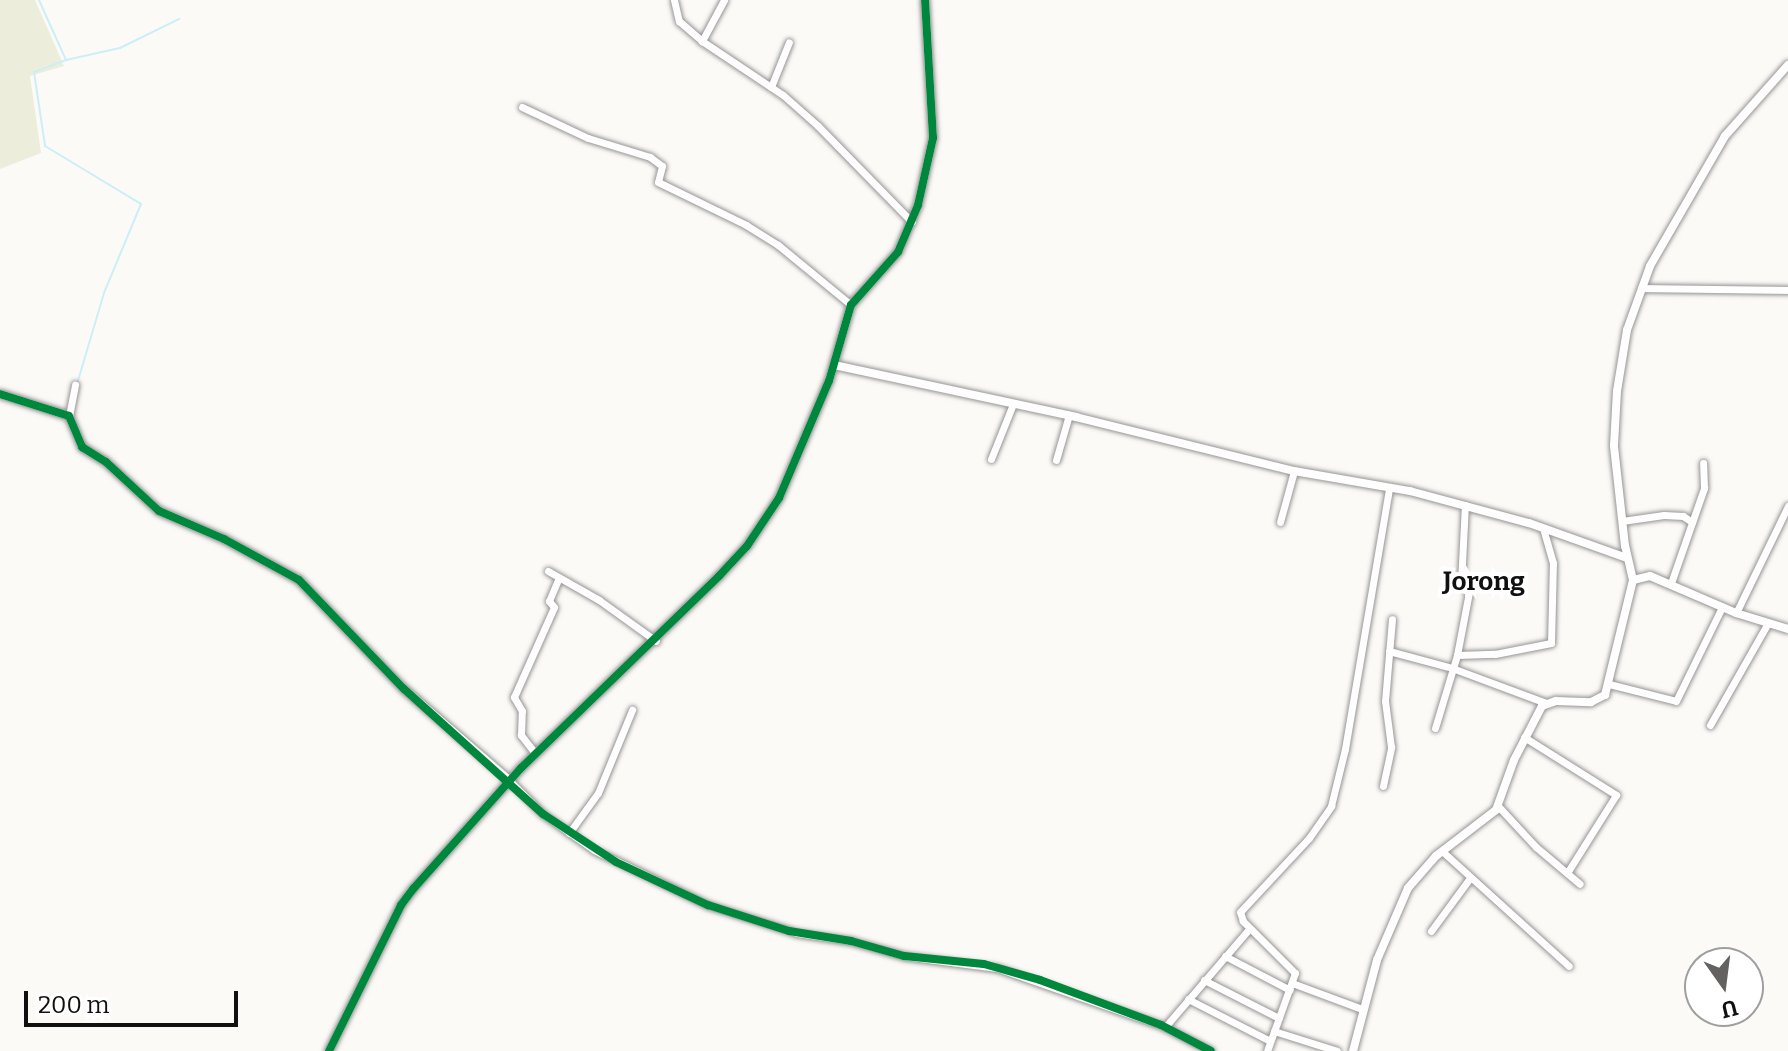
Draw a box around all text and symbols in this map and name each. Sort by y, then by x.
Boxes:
district label: Jorong [1443,566,1525,598]
north arrow [1684,947,1764,1027]
scale bar [28,975,242,1025]
text: 200 m [38,991,110,1019]
text: U [1718,994,1741,1024]

